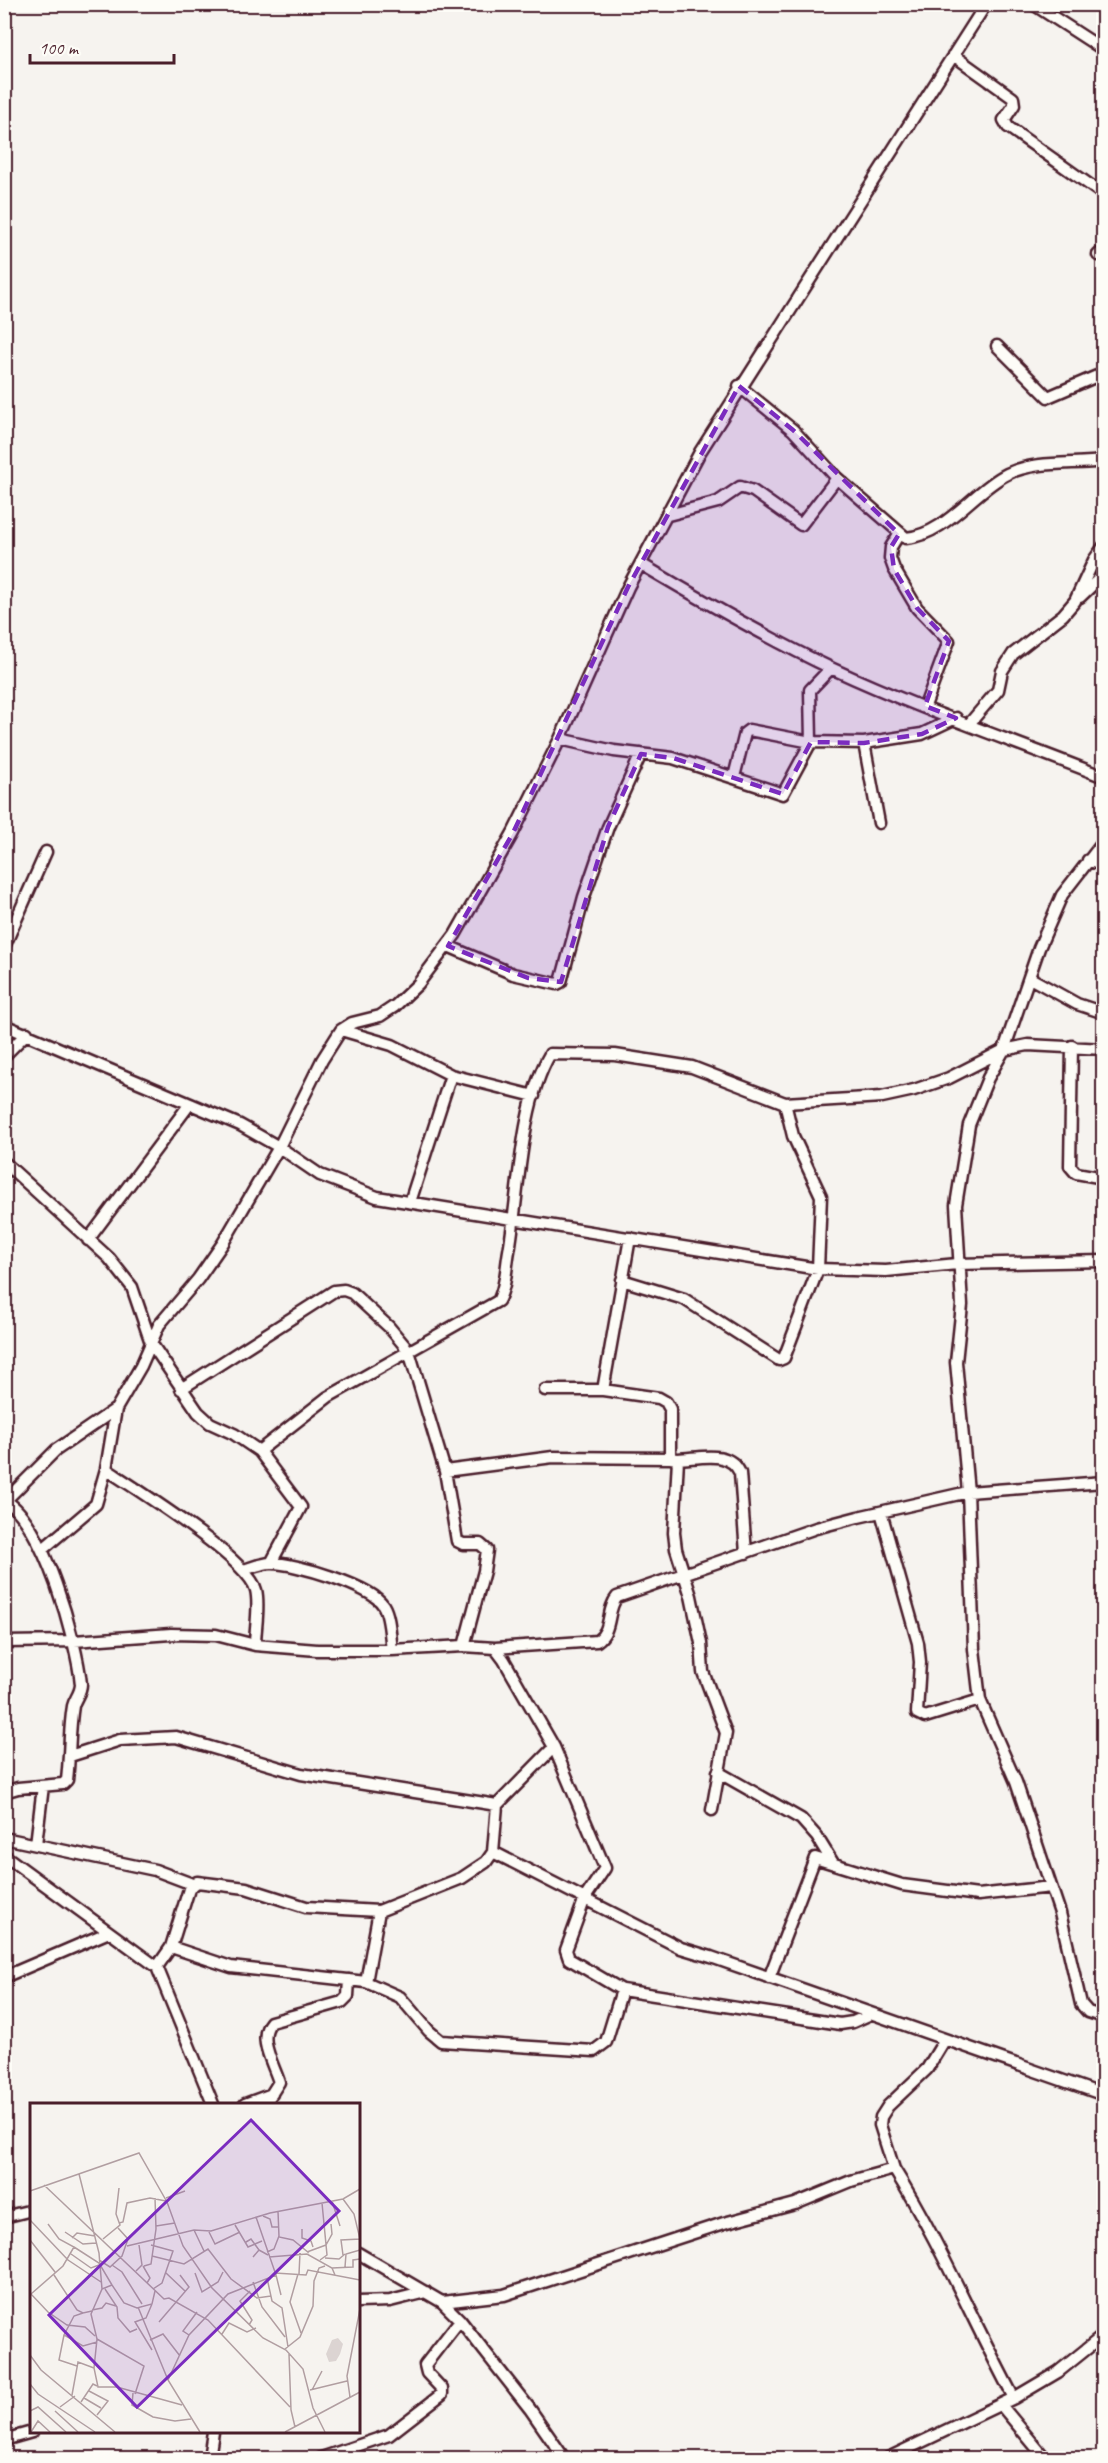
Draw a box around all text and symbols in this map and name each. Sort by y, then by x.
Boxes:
scale bar [30,27,174,65]
text: 100 m [39,37,80,59]
inset map [30,2103,360,2433]

